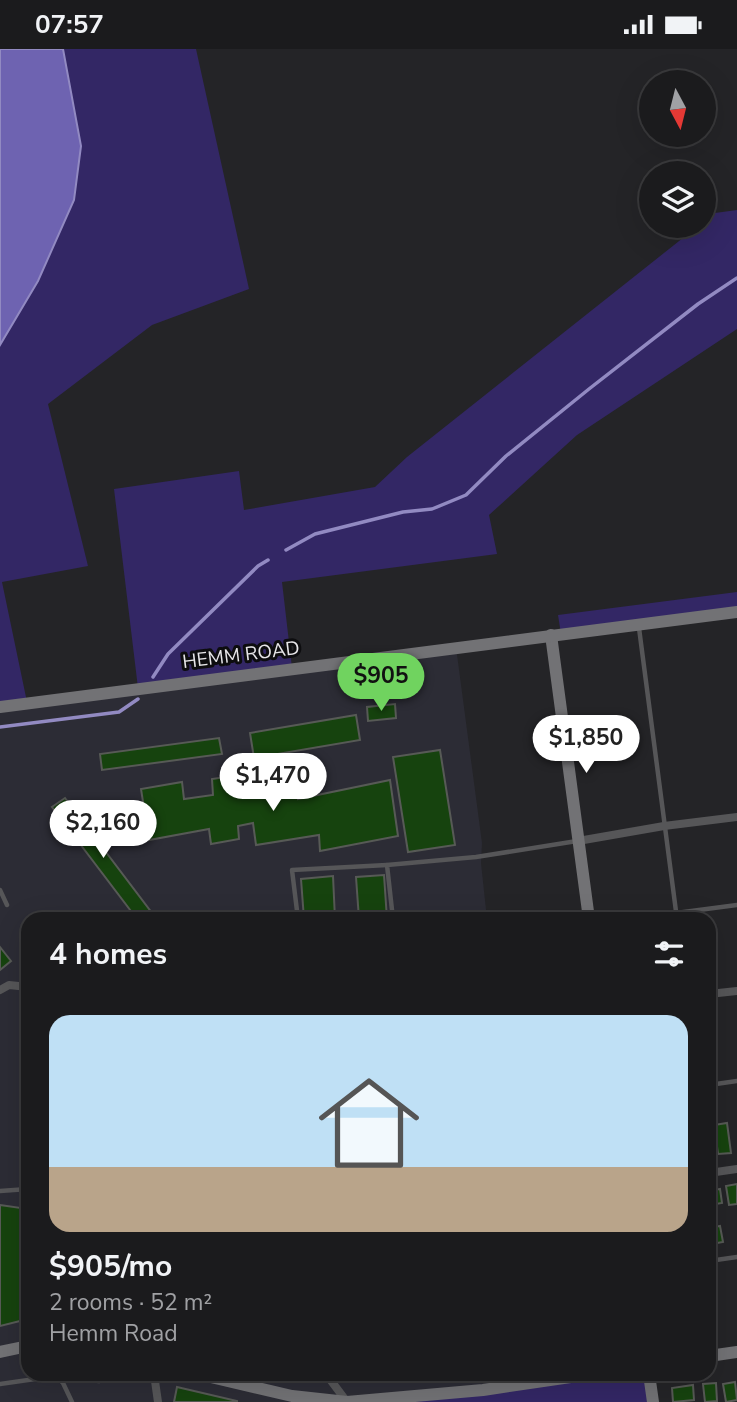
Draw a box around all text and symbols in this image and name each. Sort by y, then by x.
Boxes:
text: 07:57 [35,7,104,42]
north arrow [639,70,716,147]
map controls [639,70,716,238]
button: layers [639,161,716,238]
street label: HEMM ROAD [181,635,301,675]
pin: $905 [340,653,422,713]
text: $905 [353,660,409,691]
pin: $1,850 [529,715,643,775]
text: $1,850 [549,722,623,753]
pin: $1,470 [216,753,330,813]
text: $1,470 [236,760,310,791]
pin: $2,160 [46,801,160,860]
text: $2,160 [66,807,140,838]
text: 4 homes [49,934,167,975]
icon: filters [650,935,688,973]
icon: home [306,1060,432,1186]
text: $905/mo [49,1246,172,1287]
text: 2 rooms · 52 m² [49,1287,212,1318]
text: Hemm Road [49,1318,178,1349]

